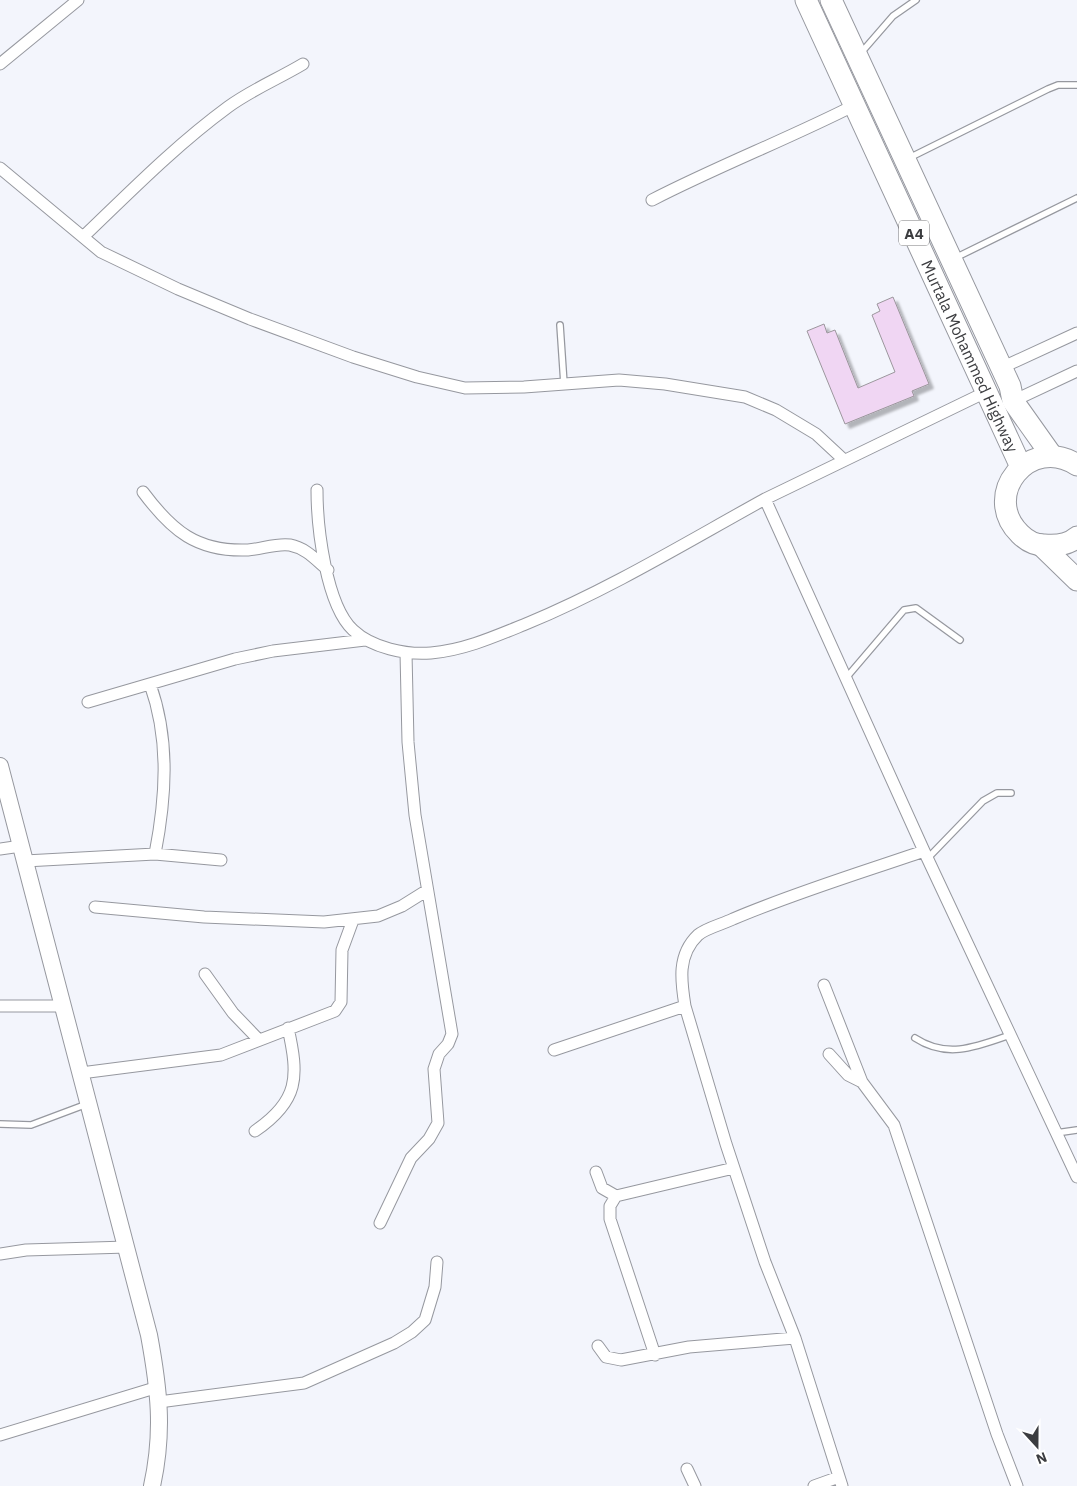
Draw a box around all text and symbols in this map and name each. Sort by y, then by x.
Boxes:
road number: A4 [899,220,929,246]
street label: Murtala Mohammed Highway [917,257,1023,456]
north arrow [1012,1421,1062,1471]
text: N [1034,1448,1050,1468]

